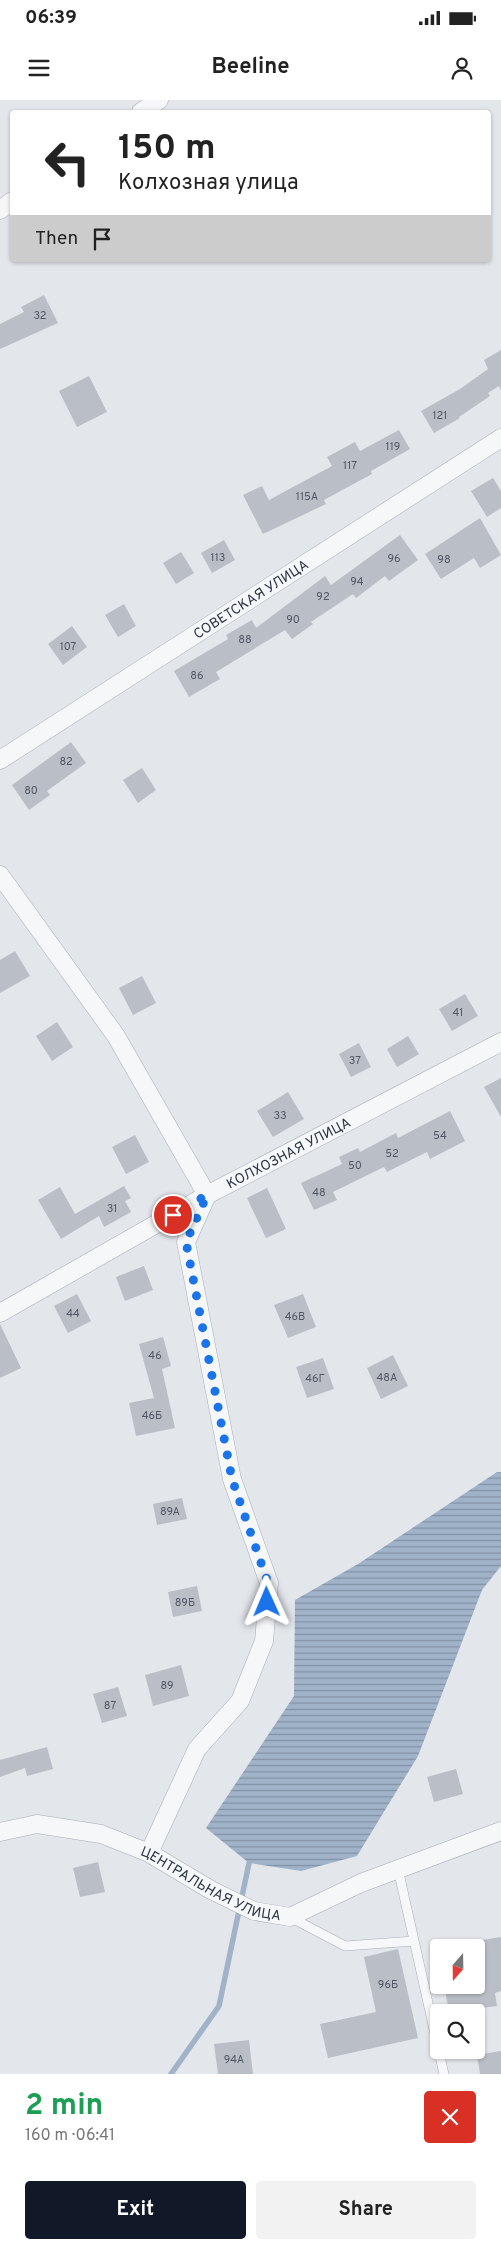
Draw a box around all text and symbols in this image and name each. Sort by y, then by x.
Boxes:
text: 06:39 [25,6,77,30]
icon: menu [25,54,53,82]
text: Beeline [211,54,290,81]
icon: person [448,54,476,82]
text: 150 m [118,127,216,171]
icon: left [35,130,100,195]
text: Колхозная улица [118,170,299,197]
icon: arrive [88,225,116,253]
text: Then [35,227,78,251]
house number: 32 [33,309,47,323]
house number: 121 [433,409,447,423]
house number: 119 [386,440,400,454]
house number: 117 [343,459,357,473]
house number: 115А [296,490,318,504]
house number: 113 [211,551,225,565]
house number: 96 [387,552,401,566]
house number: 98 [437,553,451,567]
street label: СОВЕТСКАЯ УЛИЦА [191,557,312,643]
house number: 94 [350,575,364,589]
house number: 92 [316,590,330,604]
house number: 90 [286,613,300,627]
house number: 88 [238,633,252,647]
house number: 107 [60,640,77,654]
house number: 86 [190,669,204,683]
house number: 82 [59,755,73,769]
house number: 80 [24,784,38,798]
house number: 41 [453,1006,463,1020]
house number: 37 [349,1054,361,1068]
house number: 33 [273,1109,287,1123]
street label: КОЛХОЗНАЯ УЛИЦА [224,1115,354,1193]
house number: 54 [433,1129,447,1143]
house number: 52 [385,1147,399,1161]
house number: 50 [348,1159,362,1173]
house number: 48 [312,1186,326,1200]
pin [152,1194,194,1236]
icon: arrive [159,1201,187,1229]
house number: 31 [107,1202,117,1216]
house number: 44 [66,1307,80,1321]
house number: 46В [285,1310,305,1324]
house number: 46 [148,1349,162,1363]
house number: 48А [377,1371,397,1385]
house number: 46Г [305,1372,325,1386]
house number: 46Б [142,1409,162,1423]
house number: 89А [160,1505,180,1519]
position arrow [240,1575,292,1627]
house number: 89Б [175,1596,195,1610]
house number: 89 [160,1679,174,1693]
house number: 87 [104,1699,116,1713]
street label: ЦЕНТРАЛЬНАЯ УЛИЦА [138,1844,282,1925]
north arrow [430,1939,485,1994]
map controls [430,1939,485,2059]
house number: 96Б [378,1978,398,1992]
button: search [430,2004,485,2059]
house number: 94А [224,2053,244,2067]
text: 2 min [25,2088,103,2125]
button: close [424,2091,476,2143]
text: 160 m · 06:41 [25,2126,115,2146]
button: Exit [25,2181,246,2239]
button: Share [256,2181,476,2239]

